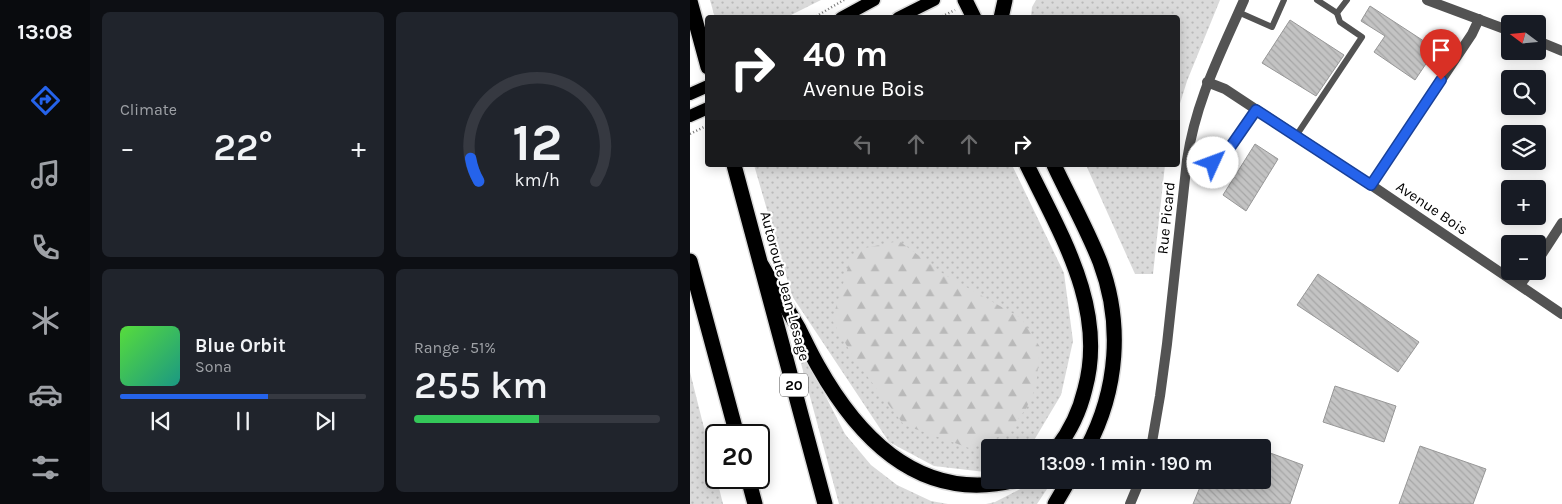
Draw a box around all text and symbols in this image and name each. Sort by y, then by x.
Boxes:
north arrow [1501,15,1546,60]
map controls [1501,15,1546,280]
text: 13:08 [17,19,73,45]
pin [1420,29,1462,80]
text: 40 m [803,34,888,75]
icon: right [720,35,785,100]
icon: arrive [1427,36,1455,64]
button: search [1501,70,1546,115]
text: Avenue Bois [803,76,924,102]
icon: directions [28,83,63,118]
text: Climate [120,100,177,119]
text: 12 [512,112,562,173]
text: 22° [213,125,273,170]
button: layers [1501,125,1546,170]
icon: left [849,130,877,158]
icon: ahead [902,130,930,158]
icon: ahead [955,130,983,158]
icon: right [1008,130,1036,158]
text: − [120,131,135,164]
text: + [351,131,366,164]
position arrow [1186,136,1238,188]
icon: music [28,157,63,192]
text: km/h [514,170,560,191]
street label: Avenue Bois [1393,177,1471,239]
button: + [1501,180,1546,225]
street label: Rue Picard [1153,181,1179,255]
street label: Autoroute Jean-Lesage [756,209,814,363]
icon: phone [28,230,63,265]
button: − [1501,235,1546,280]
icon: climate [28,303,63,338]
text: Blue Orbit [195,335,286,357]
text: Range · 51% [414,338,496,357]
text: Sona [195,357,232,376]
text: 255 km [414,363,548,408]
road number: 20 [780,374,808,396]
icon: car [28,377,63,412]
icon: previous [147,407,175,435]
icon: pause [229,407,257,435]
icon: next [311,407,339,435]
speed limit sign: 20 [705,424,770,489]
icon: filters [28,450,63,485]
text: 13:09 · 1 min · 190 m [1040,453,1212,475]

